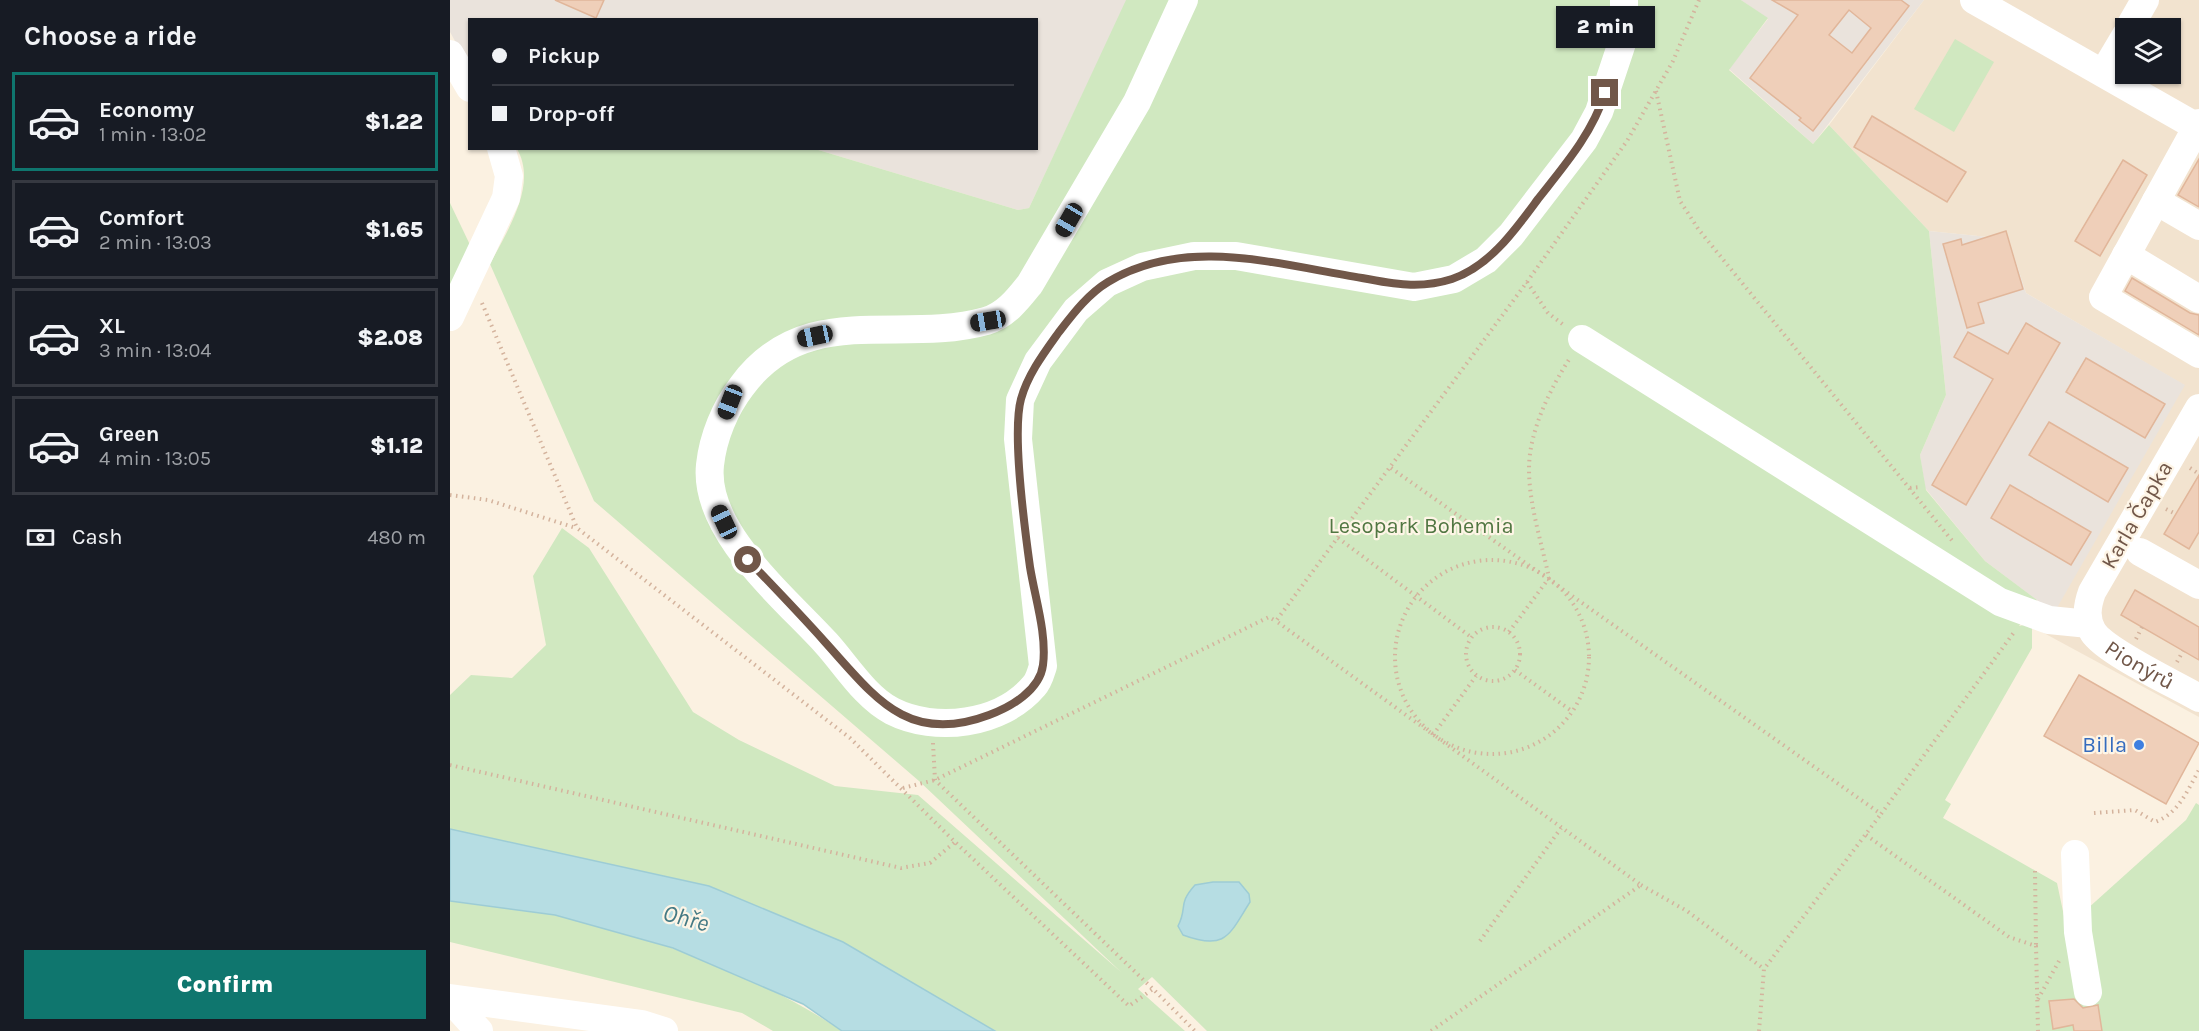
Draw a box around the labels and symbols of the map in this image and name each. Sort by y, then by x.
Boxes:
callout: 2 min [1556,6,1654,48]
route end [1591,79,1618,106]
car [1052,200,1086,240]
car [969,309,1007,333]
car [796,323,834,349]
car [715,382,745,422]
street label: Karla Čapka [2095,456,2178,573]
car [708,502,740,542]
park label: Lesopark Bohemia [1328,513,1514,539]
route start [734,546,761,573]
street label: Pionýrů [2100,635,2179,695]
place label: Billa [2082,732,2127,758]
marker: Billa [2132,738,2146,752]
water label: Ohře [660,898,712,938]

